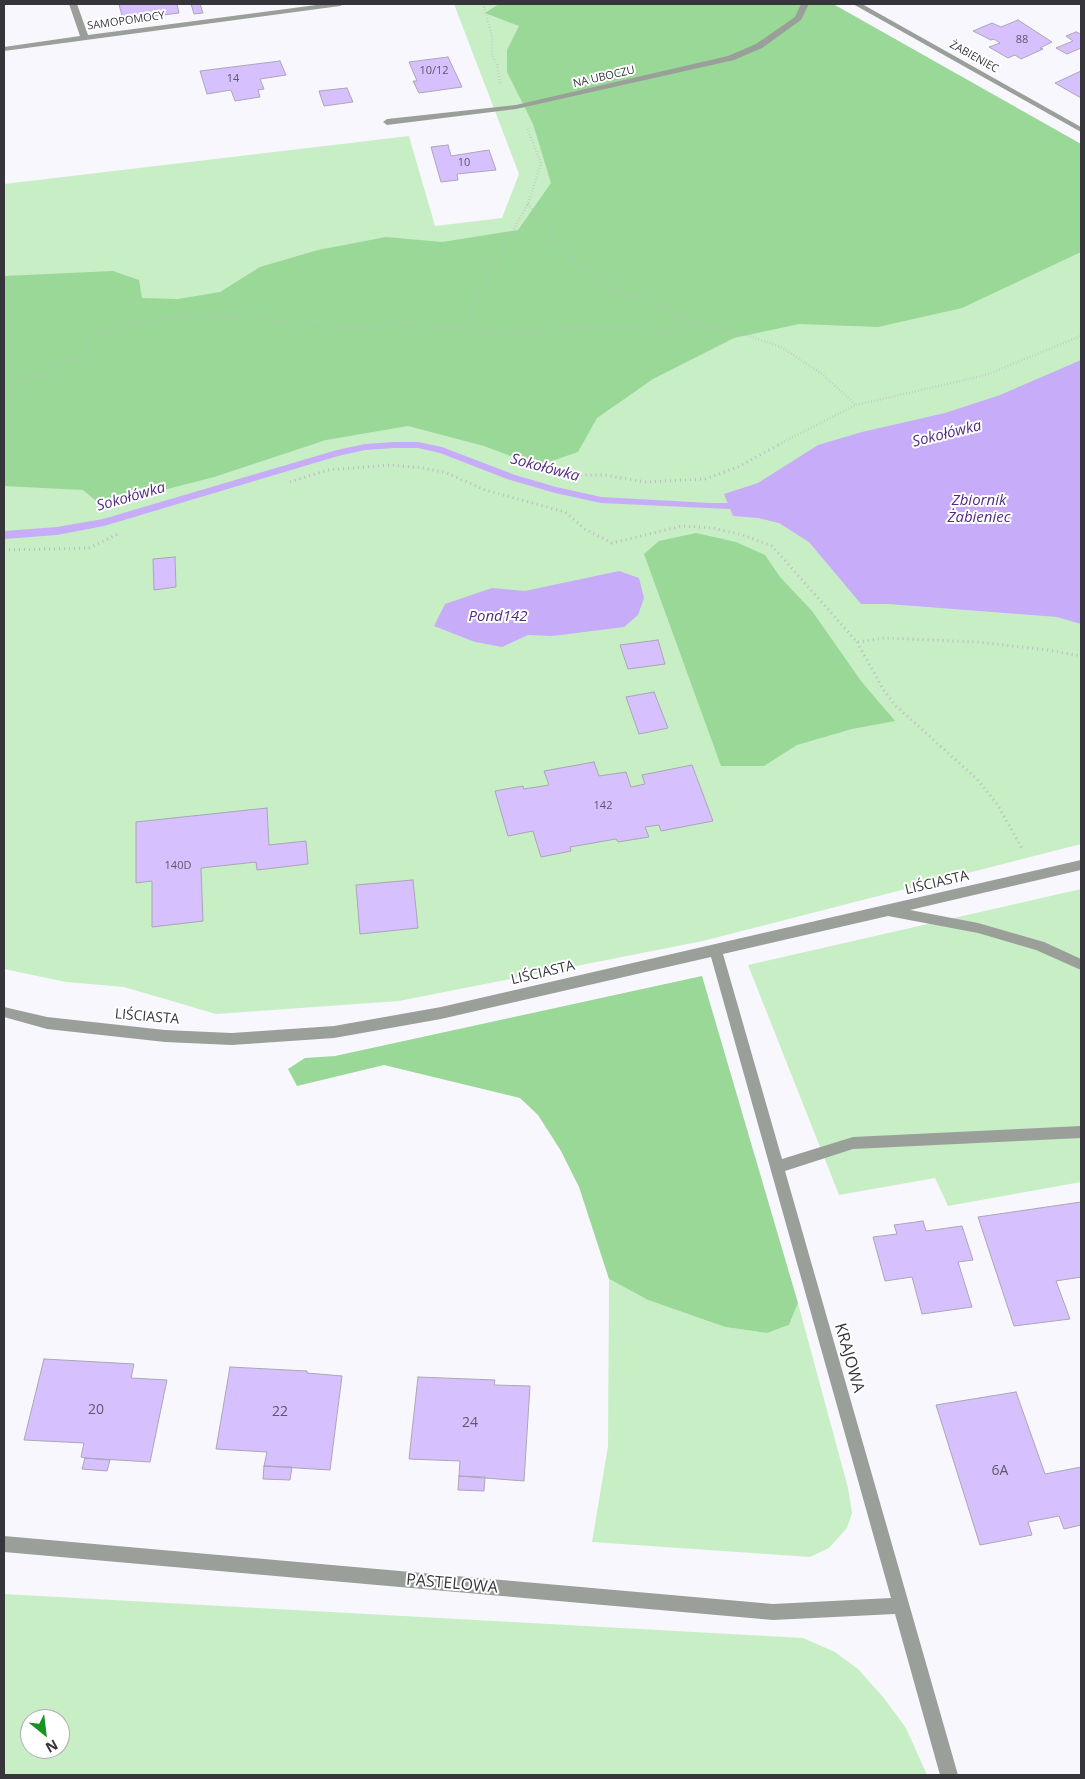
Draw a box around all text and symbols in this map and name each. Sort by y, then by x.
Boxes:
street label: SAMOPOMOCY [86,9,166,33]
house number: 88 [1016,33,1028,47]
street label: ŻABIENIEC [947,38,1001,76]
street label: NA UBOCZU [572,63,636,91]
house number: 10/12 [419,64,449,78]
house number: 14 [227,72,239,86]
house number: 10 [458,156,470,170]
water label: Sokołówka [911,417,983,451]
water label: Sokołówka [509,450,581,486]
water label: Sokołówka [95,479,167,515]
water label: Zbiornik Żabieniec [947,492,1011,527]
water label: Pond142 [468,608,528,626]
house number: 142 [594,799,612,813]
house number: 140D [165,859,191,873]
street label: LIŚCIASTA [904,868,970,898]
street label: LIŚCIASTA [510,958,576,988]
street label: LIŚCIASTA [114,1006,180,1028]
street label: KRAJOWA [830,1321,868,1395]
house number: 20 [88,1402,104,1418]
house number: 22 [272,1404,288,1420]
house number: 24 [462,1415,478,1431]
house number: 6A [992,1463,1008,1479]
street label: PASTELOWA [405,1570,499,1598]
north arrow [20,1709,70,1759]
text: N [42,1736,62,1758]

